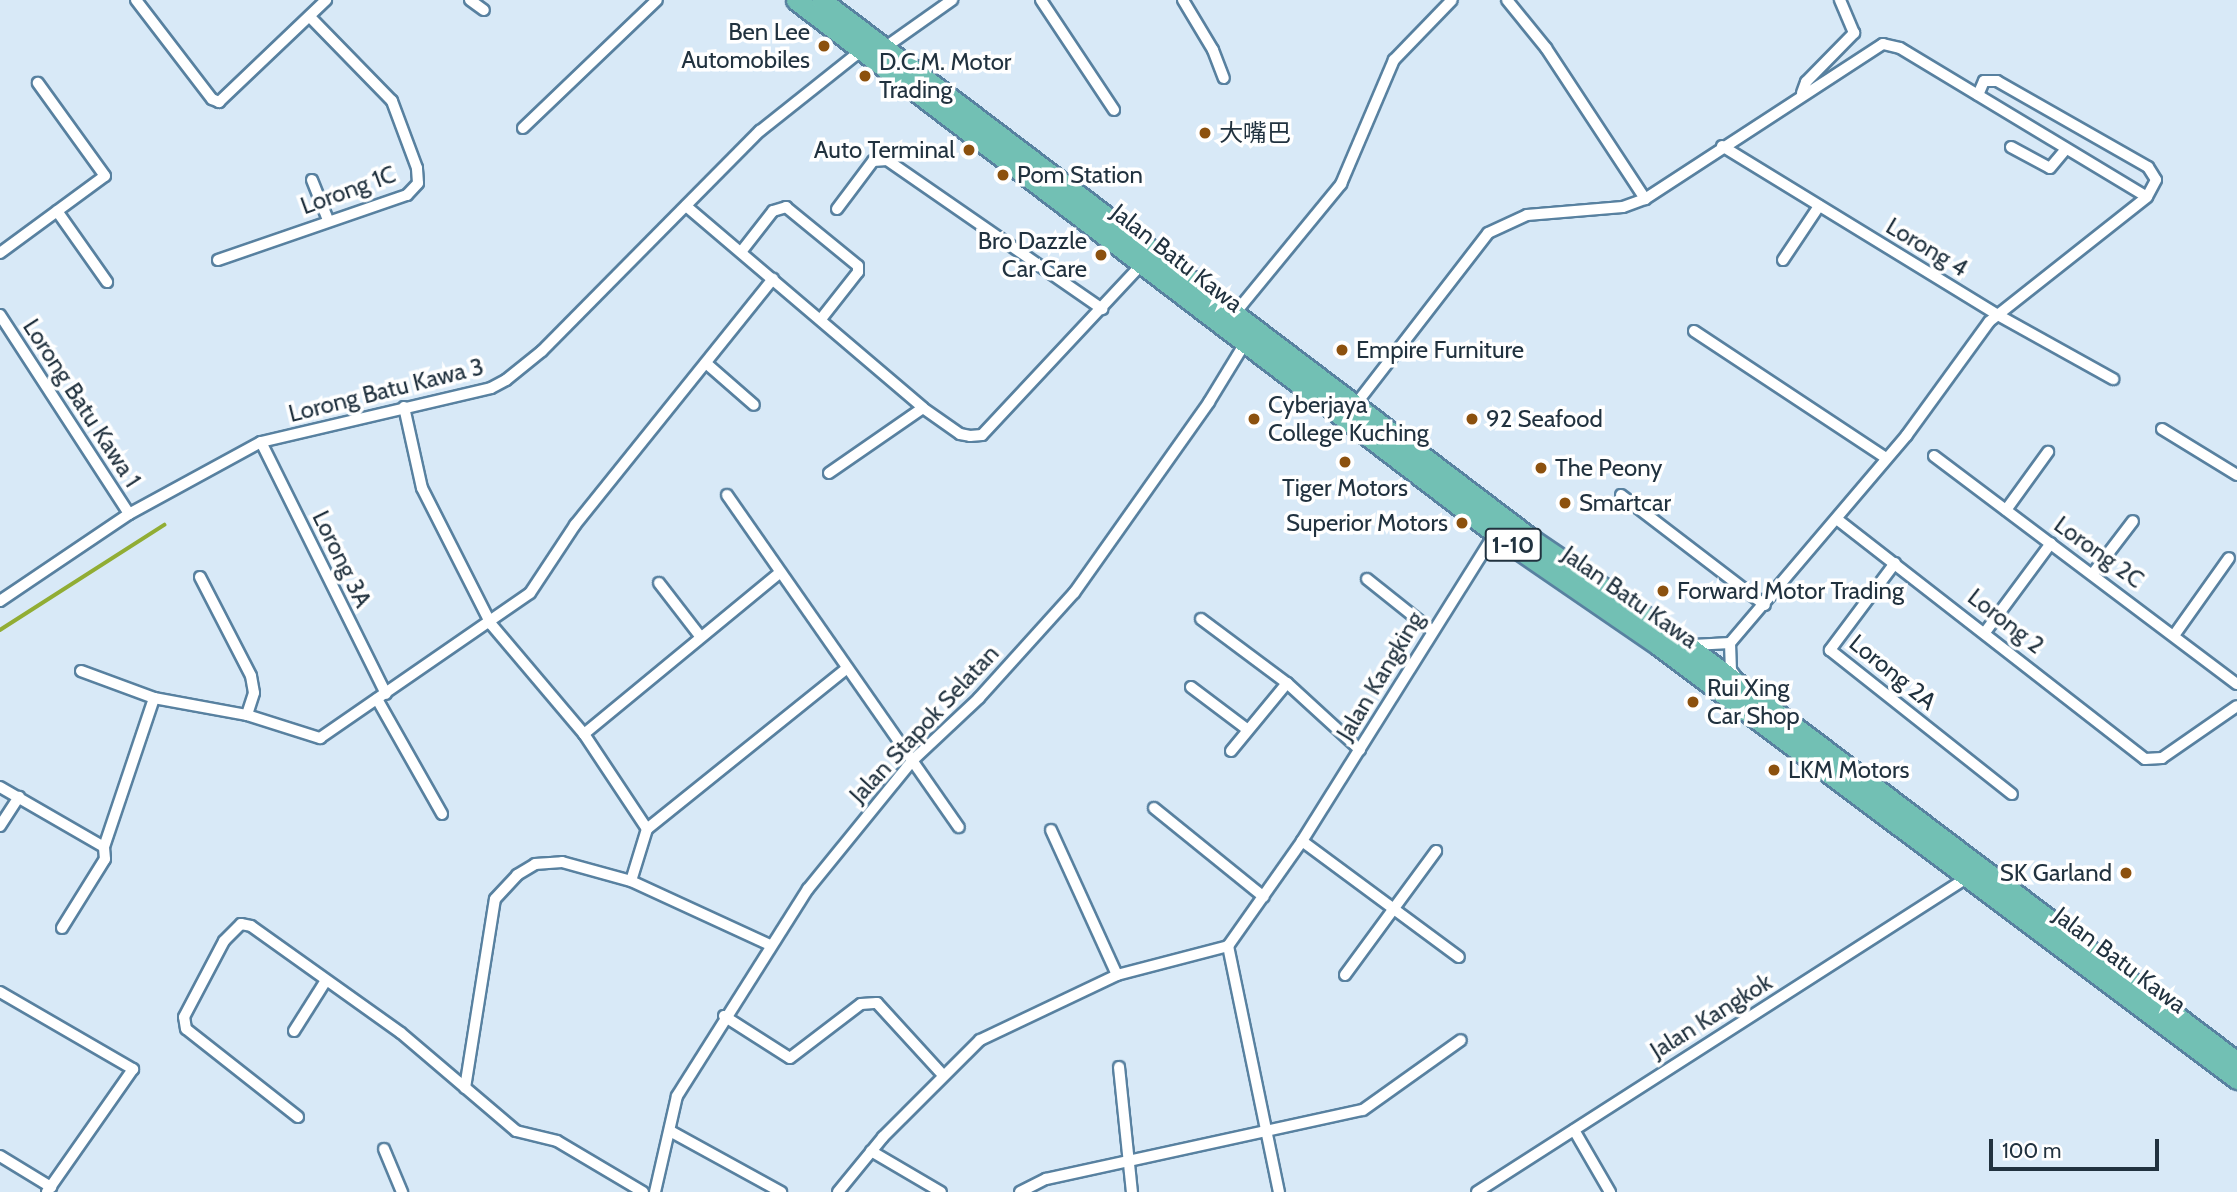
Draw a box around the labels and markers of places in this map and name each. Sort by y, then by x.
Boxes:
place label: Ben Lee Automobiles [681,18,810,74]
marker: Ben Lee Automobiles [816,38,832,54]
place label: D.C.M. Motor Trading [879,48,1011,104]
marker: D.C.M. Motor Trading [857,68,873,84]
place label: 大嘴巴 [1219,119,1291,147]
marker: 大嘴巴 [1197,125,1213,141]
place label: Auto Terminal [814,136,955,164]
marker: Auto Terminal [961,142,977,158]
place label: Pom Station [1017,161,1143,189]
marker: Pom Station [995,167,1011,183]
place label: Bro Dazzle Car Care [978,227,1087,283]
marker: Bro Dazzle Car Care [1093,247,1109,263]
place label: Empire Furniture [1356,336,1524,364]
marker: Empire Furniture [1334,342,1350,358]
place label: Cyberjaya College Kuching [1268,391,1429,447]
place label: 92 Seafood [1486,405,1603,433]
marker: Cyberjaya College Kuching [1246,411,1262,427]
marker: 92 Seafood [1464,411,1480,427]
marker: Tiger Motors [1337,454,1353,470]
place label: The Peony [1555,454,1662,482]
marker: The Peony [1533,460,1549,476]
place label: Tiger Motors [1282,474,1408,502]
place label: Smartcar [1579,489,1671,517]
marker: Smartcar [1557,495,1573,511]
place label: Superior Motors [1286,509,1448,537]
marker: Superior Motors [1454,515,1470,531]
place label: Forward Motor Trading [1677,577,1904,605]
marker: Forward Motor Trading [1655,583,1671,599]
place label: Rui Xing Car Shop [1707,674,1800,730]
marker: Rui Xing Car Shop [1685,694,1701,710]
place label: LKM Motors [1788,756,1909,784]
marker: LKM Motors [1766,762,1782,778]
place label: SK Garland [2000,859,2112,887]
marker: SK Garland [2118,865,2134,881]

